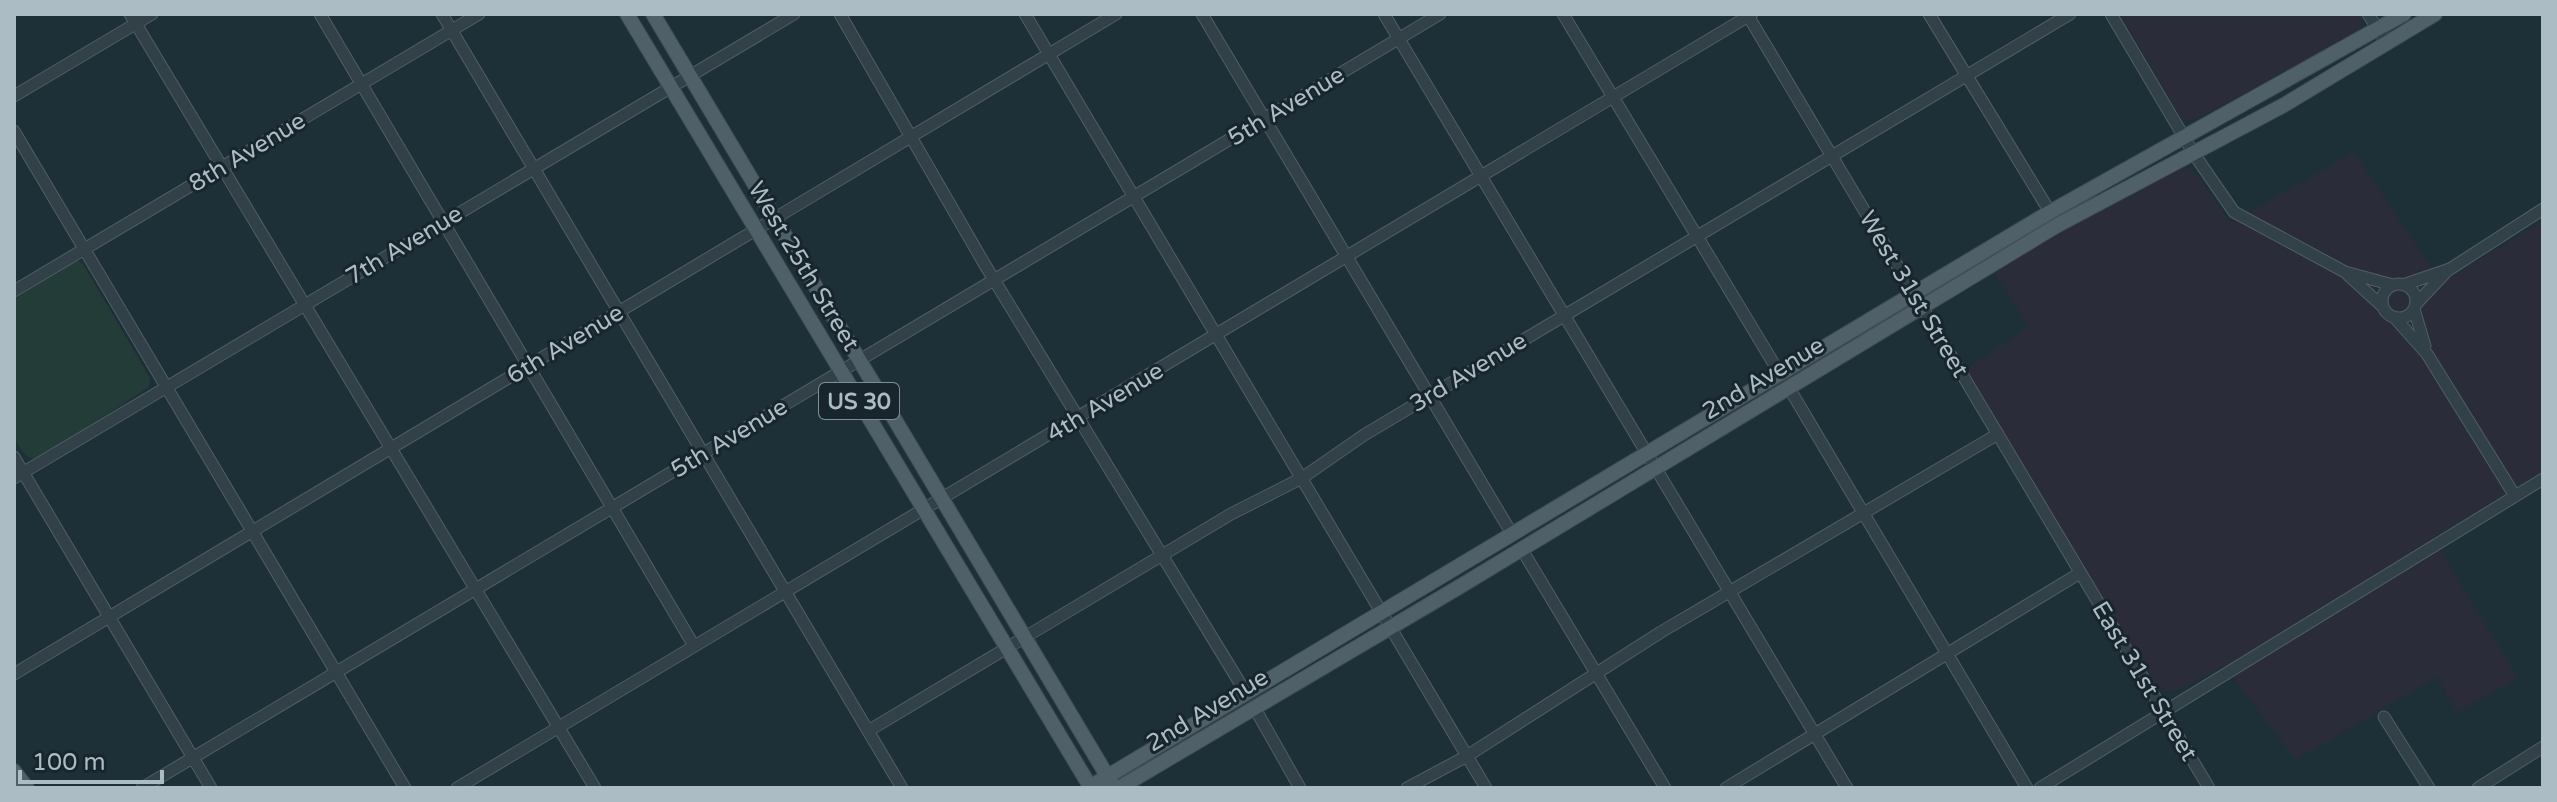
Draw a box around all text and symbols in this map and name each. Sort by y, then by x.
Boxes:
street label: 5th Avenue [1223,60,1350,153]
street label: 8th Avenue [184,106,311,199]
street label: West 25th Street [742,176,866,356]
street label: 7th Avenue [341,199,468,292]
street label: West 31st Street [1852,206,1975,383]
street label: 6th Avenue [502,298,629,391]
street label: 3rd Avenue [1405,326,1532,419]
street label: 2nd Avenue [1697,331,1829,426]
street label: 4th Avenue [1042,356,1169,449]
road number: US 30 [819,383,899,419]
street label: 5th Avenue [666,392,793,485]
street label: East 31st Street [2086,596,2204,766]
street label: 2nd Avenue [1141,663,1273,758]
scale bar [20,734,162,784]
text: 100 m [32,748,106,777]

